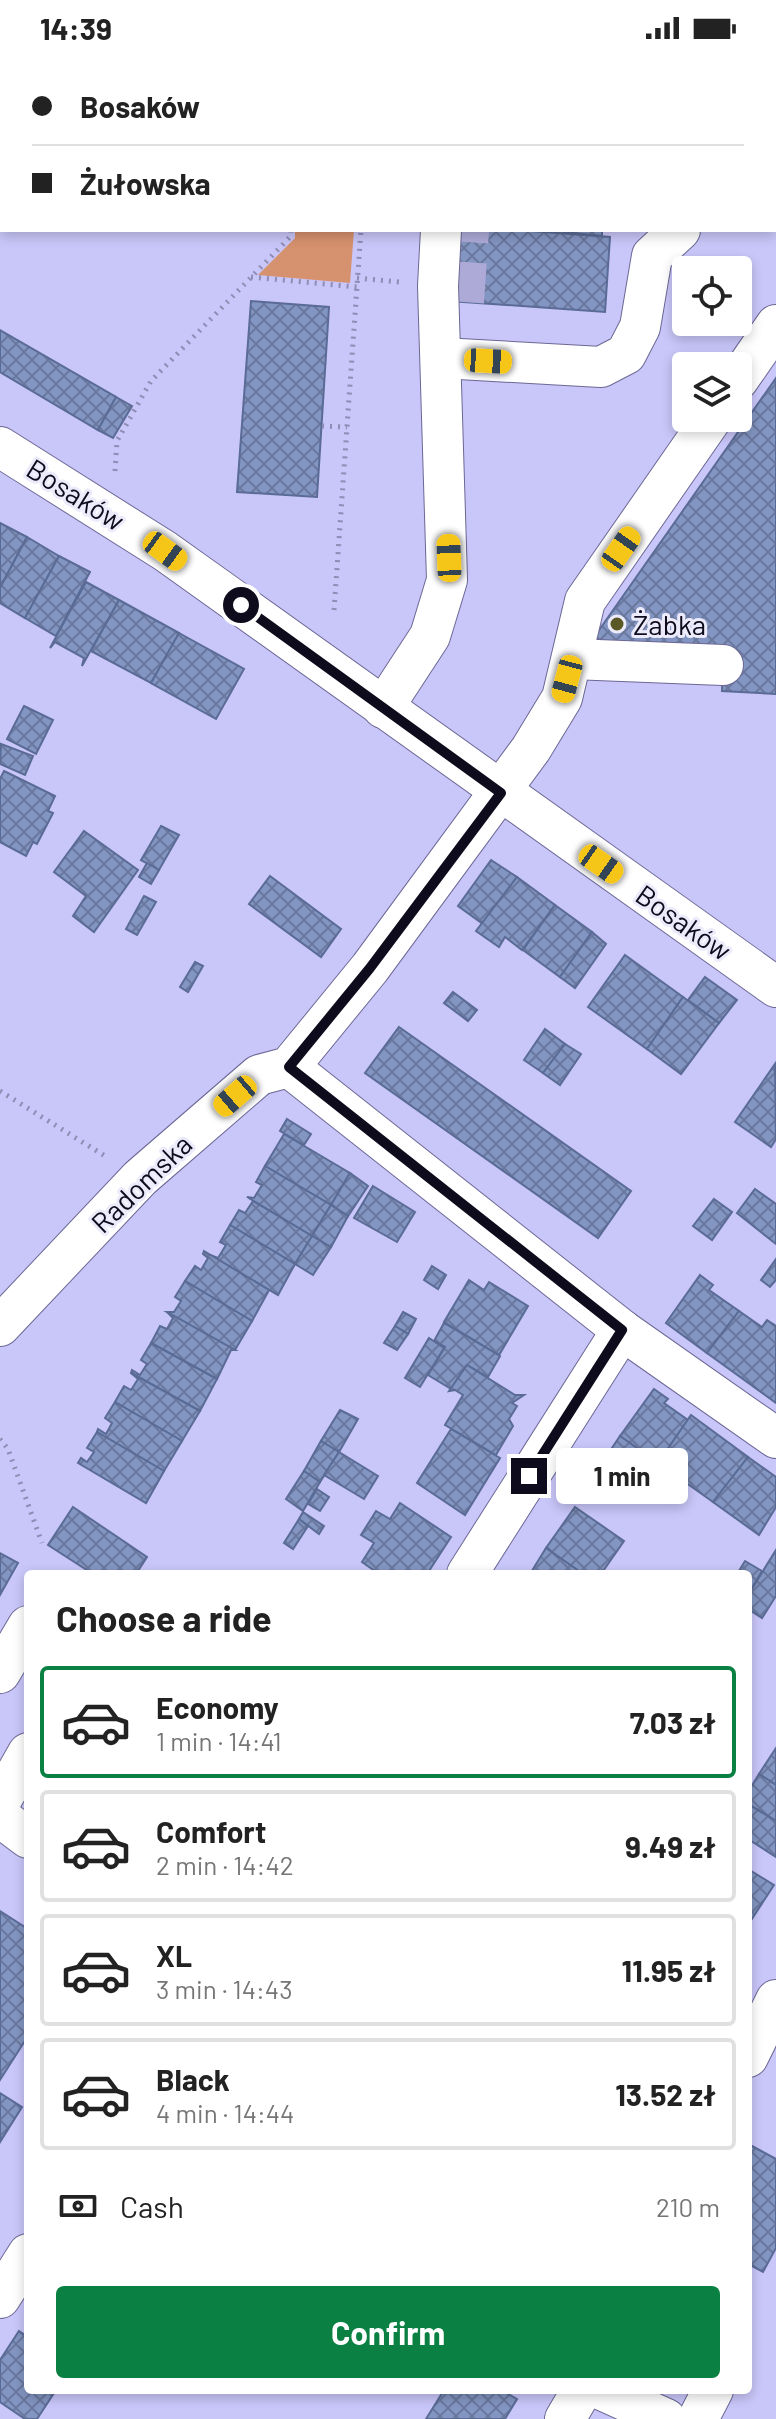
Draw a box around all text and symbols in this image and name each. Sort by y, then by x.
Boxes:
text: 14:39 [40,10,112,46]
text: Bosaków [80,88,200,124]
text: Żułowska [80,165,211,201]
map controls [672,256,752,432]
button: locate [672,256,752,336]
car [463,348,513,374]
button: layers [672,352,752,432]
street label: Bosaków [21,451,131,537]
car [597,522,645,576]
car [139,527,191,575]
car [436,534,462,582]
route start [223,587,259,623]
place label: Żabka [633,607,706,641]
marker: Żabka [608,615,626,633]
car [549,653,585,705]
car [574,840,628,888]
street label: Bosaków [630,877,738,967]
car [209,1071,261,1121]
street label: Radomska [84,1127,198,1239]
callout: 1 min [557,1448,689,1504]
route end [511,1458,547,1494]
text: 1 min [594,1460,650,1491]
text: Choose a ride [56,1596,272,1639]
icon: car [60,1686,132,1758]
text: Economy [156,1689,279,1725]
text: 7.03 zł [630,1704,716,1740]
text: 1 min · 14:41 [156,1725,282,1756]
icon: car [60,1810,132,1882]
text: Comfort [156,1813,266,1849]
text: 9.49 zł [625,1828,716,1864]
text: 2 min · 14:42 [156,1849,294,1880]
icon: car [60,1934,132,2006]
text: XL [156,1937,192,1973]
text: 11.95 zł [622,1952,716,1988]
text: 3 min · 14:43 [156,1973,293,2004]
icon: car [60,2058,132,2130]
text: Black [156,2061,230,2097]
text: 13.52 zł [615,2076,716,2112]
text: 4 min · 14:44 [156,2097,294,2128]
icon: cash [56,2184,100,2228]
text: Cash [120,2188,184,2224]
text: 210 m [656,2191,720,2222]
button: Confirm [56,2286,720,2378]

